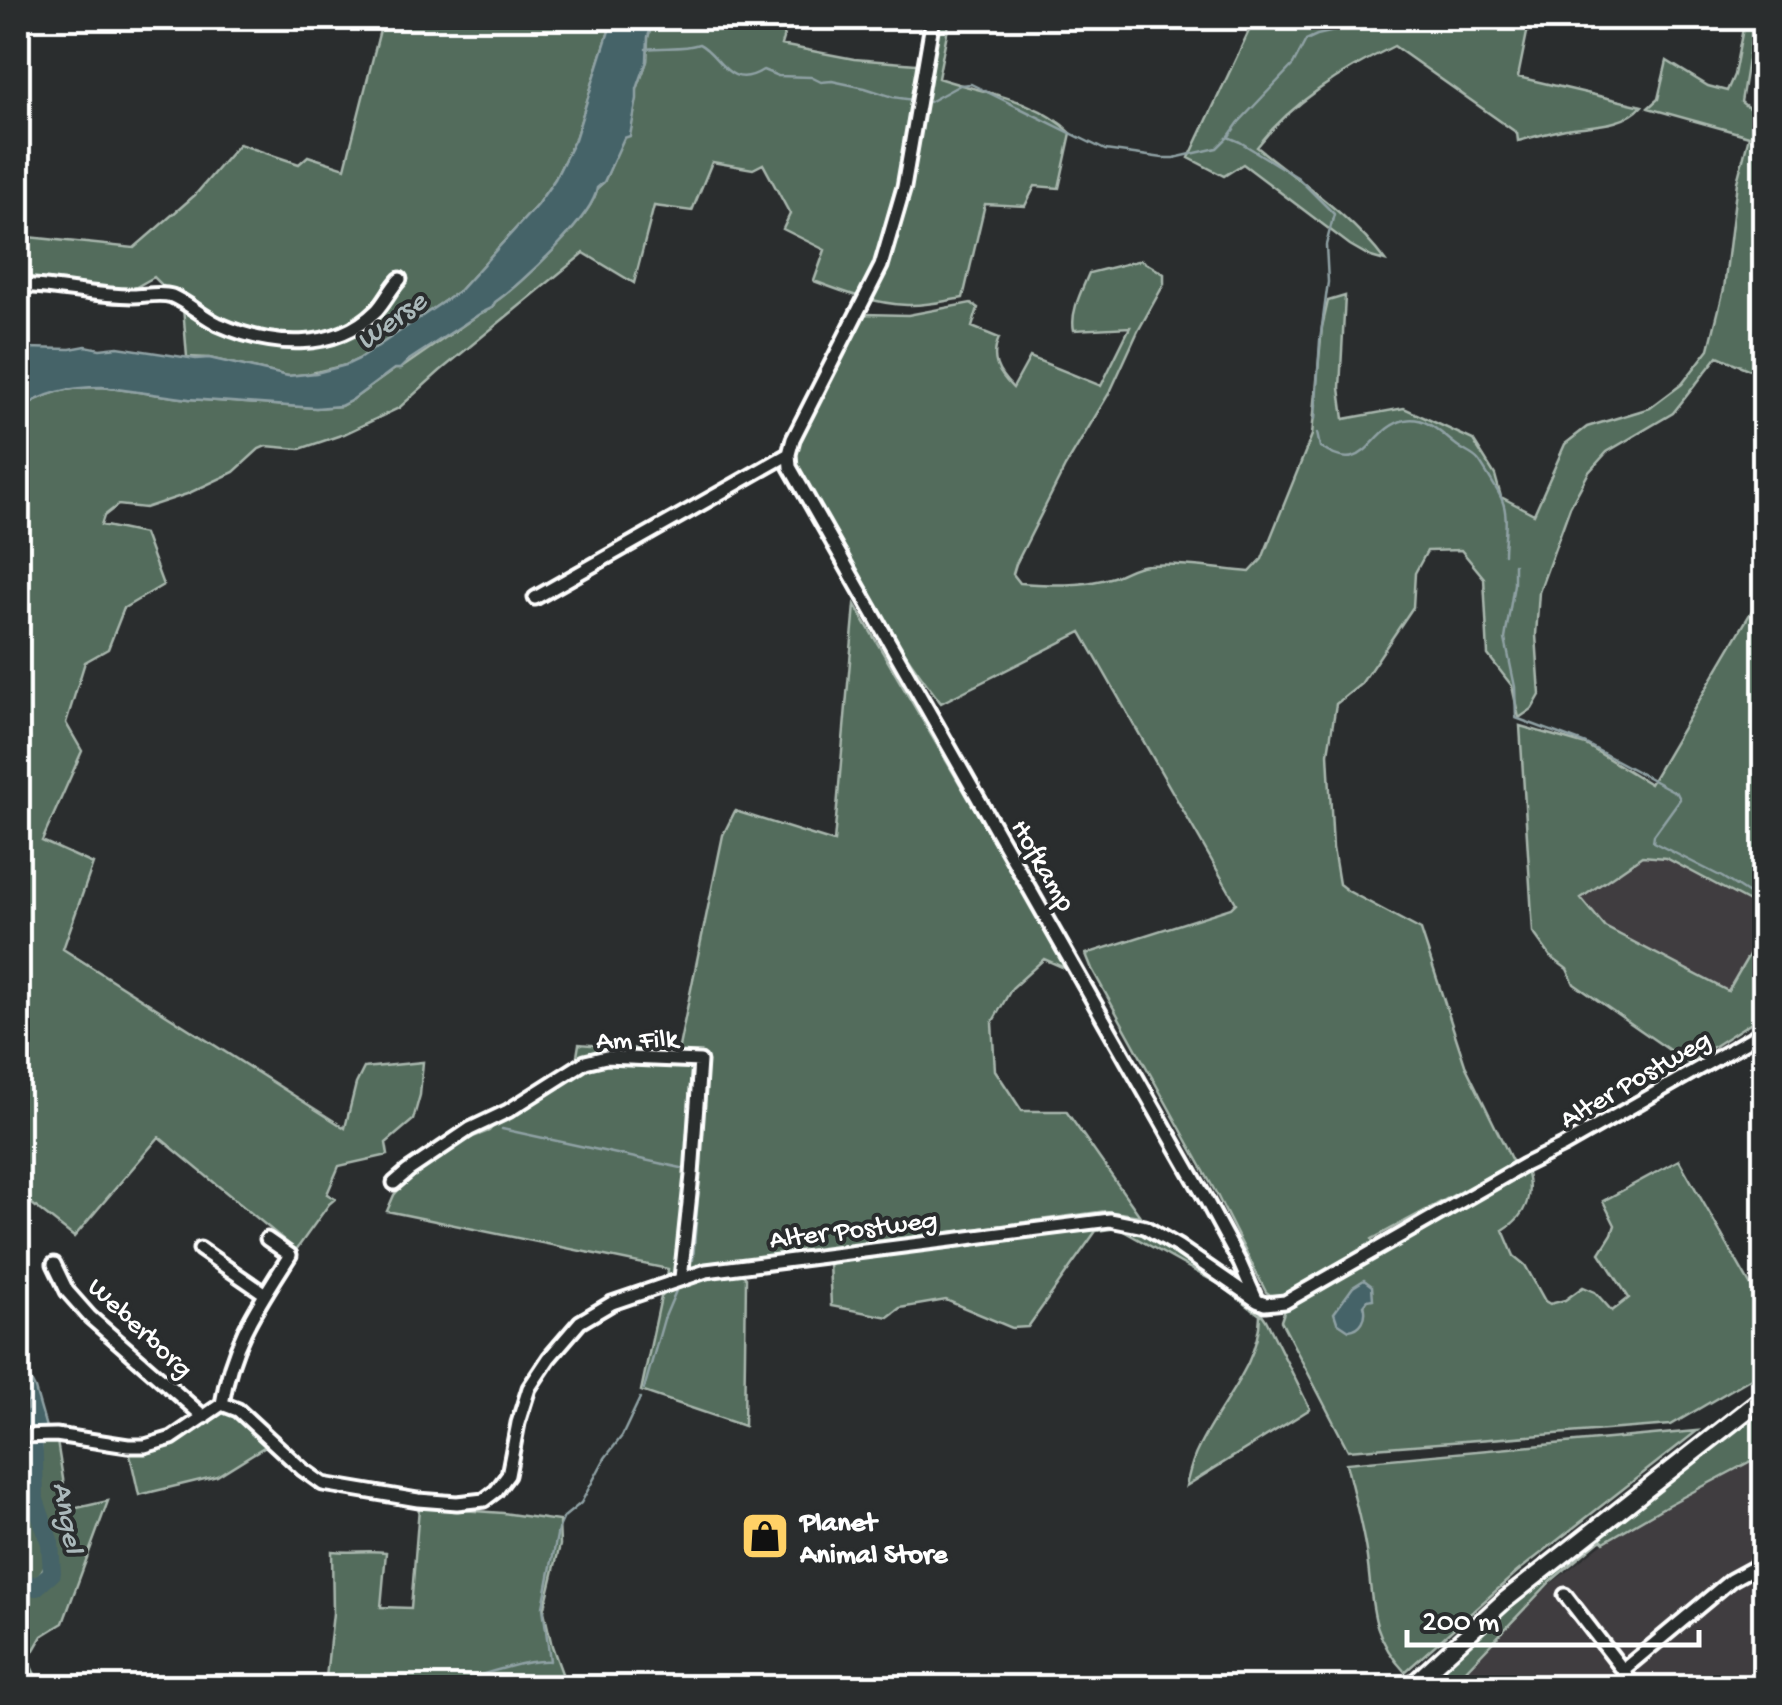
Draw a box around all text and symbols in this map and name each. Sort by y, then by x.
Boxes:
water label: Werse [351,285,436,360]
street label: Hofkamp [1002,814,1081,918]
street label: Am Filk [596,1024,681,1059]
street label: Alter Postweg [1555,1024,1718,1137]
street label: Alter Postweg [768,1205,939,1258]
street label: Weberborg [79,1272,199,1387]
water label: Angel [42,1480,89,1558]
place label: Planet Animal Store [798,1508,949,1573]
shop icon: Planet Animal Store [739,1510,791,1562]
scale bar [1407,1585,1700,1647]
text: 200 m [1422,1607,1499,1642]

